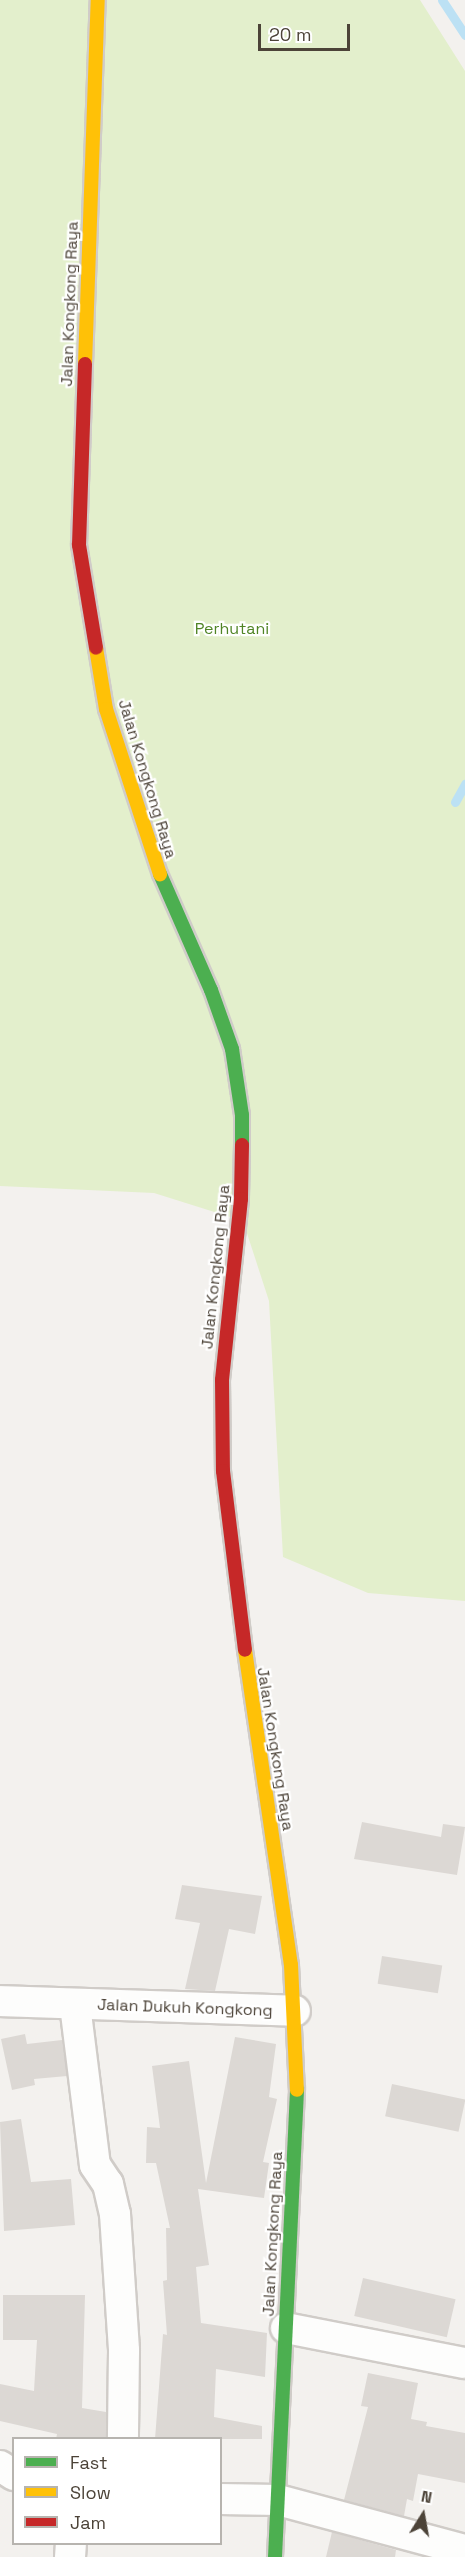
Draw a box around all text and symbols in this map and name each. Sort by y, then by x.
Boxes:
scale bar [261,12,352,50]
text: 20 m [269,23,312,46]
street label: Jalan Kongkong Raya [58,221,82,387]
park label: Perhutani [195,619,269,639]
street label: Jalan Kongkong Raya [114,697,180,861]
street label: Jalan Kongkong Raya [198,1184,234,1350]
street label: Jalan Kongkong Raya [253,1666,297,1832]
street label: Jalan Dukuh Kongkong [97,1995,273,2021]
street label: Jalan Kongkong Raya [259,2151,287,2317]
legend [12,2437,222,2545]
text: Fast [70,2451,107,2474]
text: Slow [70,2481,111,2504]
north arrow [393,2485,453,2545]
text: N [419,2486,434,2508]
text: Jam [70,2511,106,2534]

